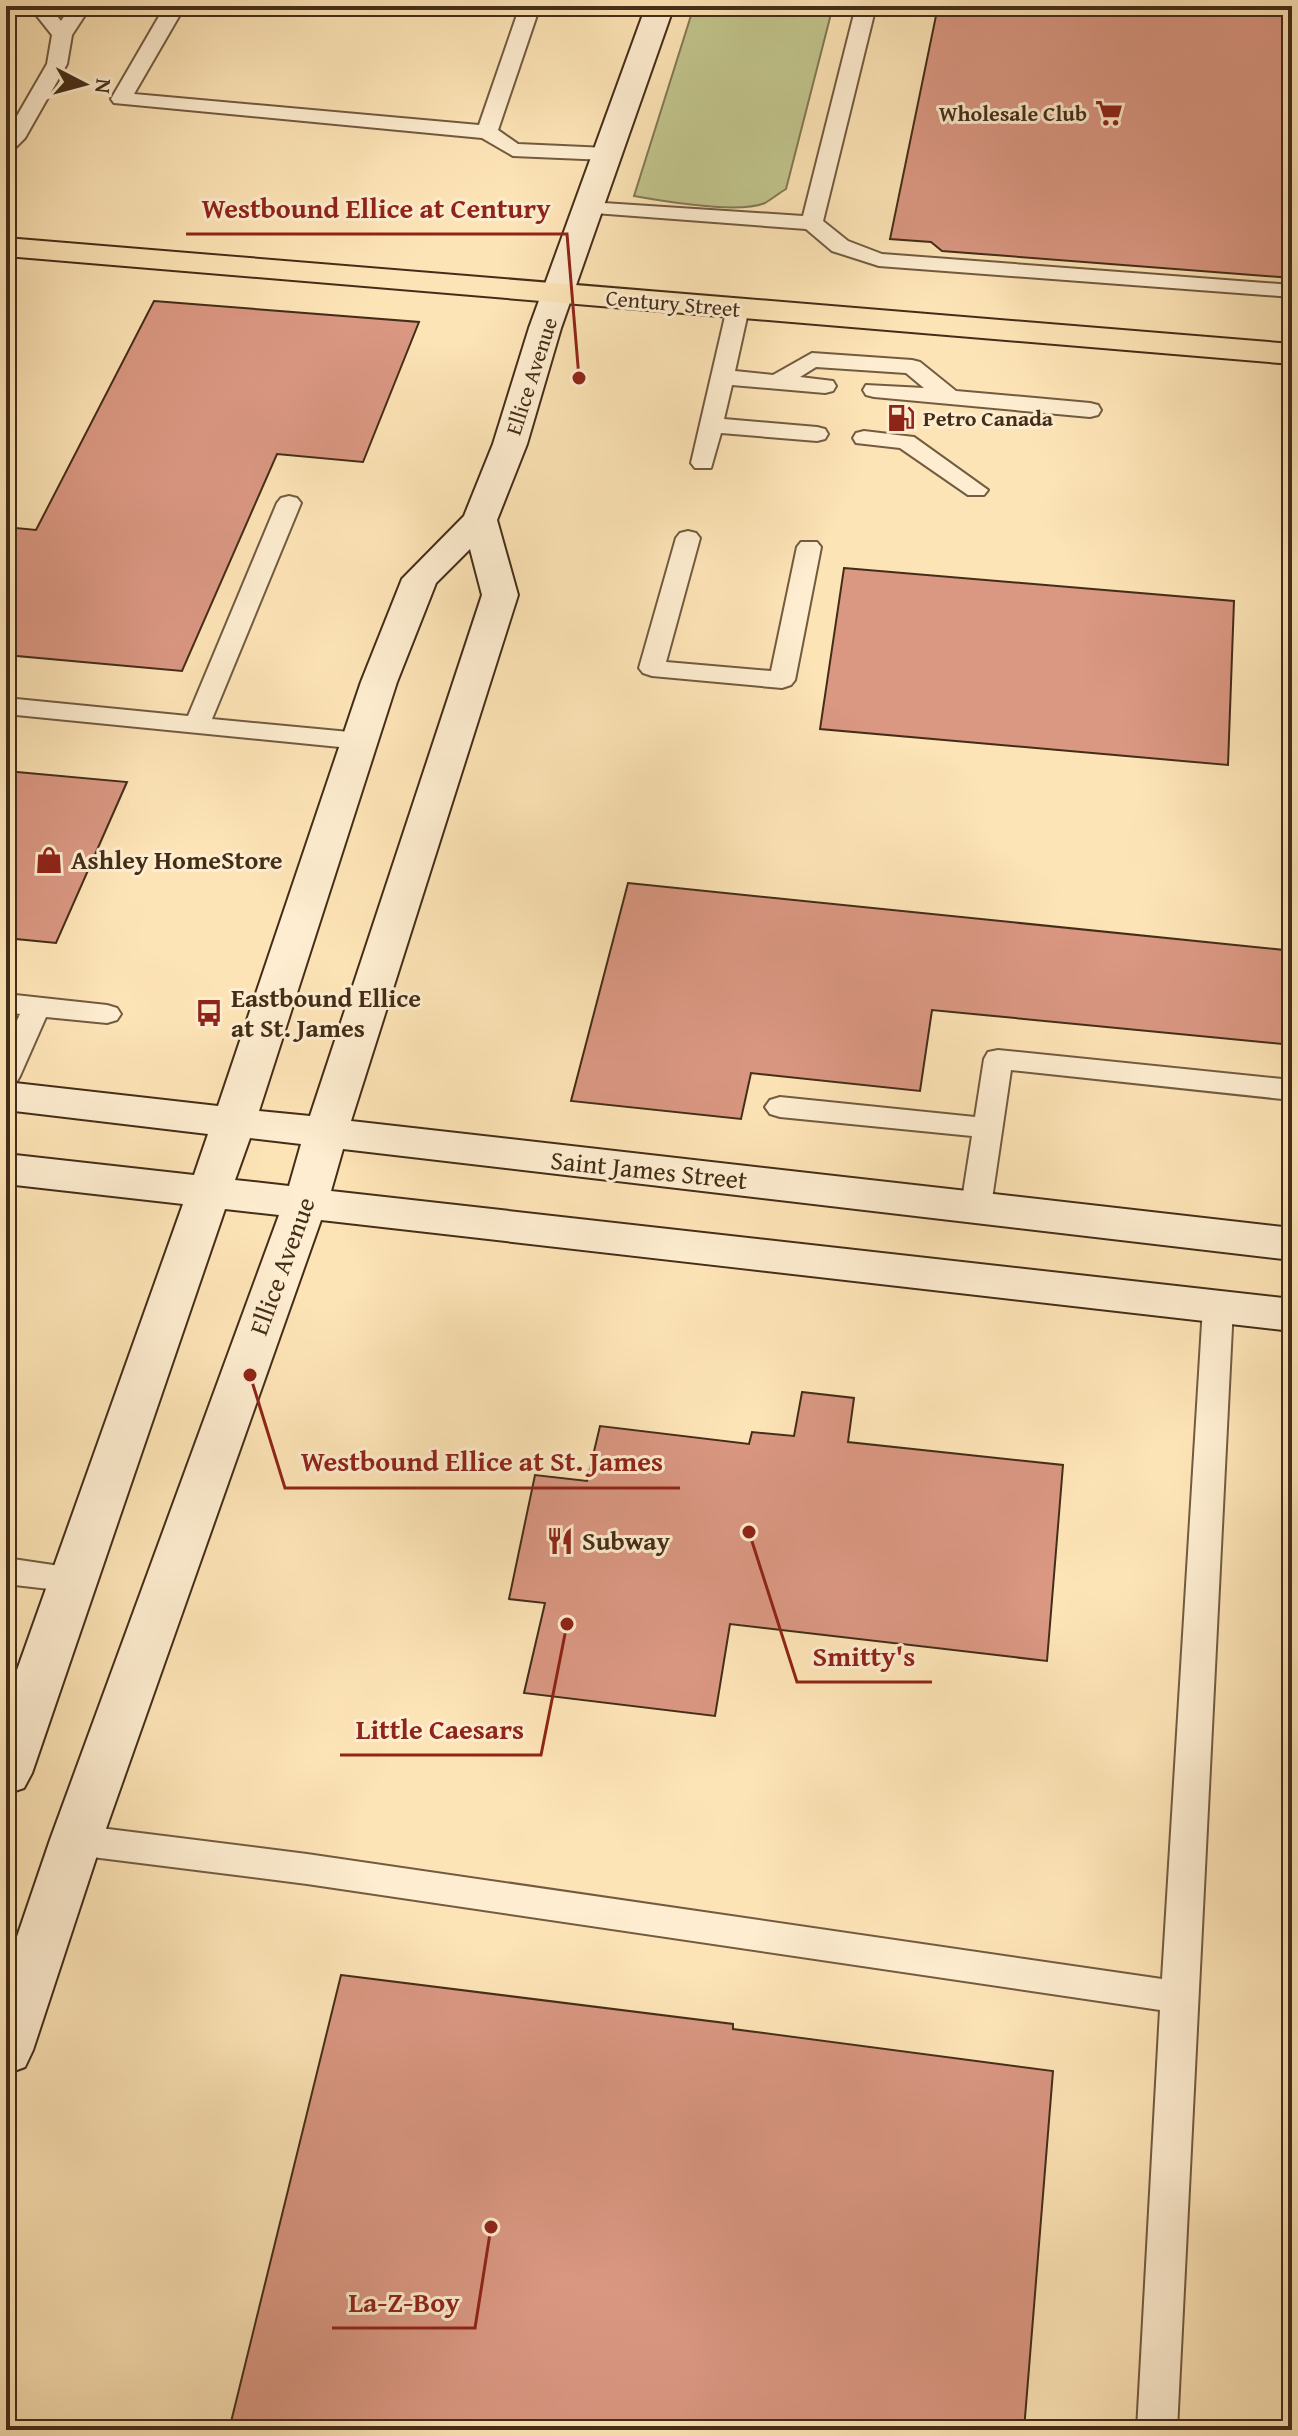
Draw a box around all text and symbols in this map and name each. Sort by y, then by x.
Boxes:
north arrow [44,44,124,124]
text: N [87,77,121,95]
place label: Wholesale Club [939,97,1087,129]
supermarket icon: Wholesale Club [1094,98,1124,128]
callout: Westbound Ellice at Century [186,182,567,234]
text: Westbound Ellice at Century [201,187,551,228]
street label: Century Street [604,281,742,325]
street label: Ellice Avenue [497,313,565,439]
place label: Petro Canada [923,402,1054,434]
fuel station icon: Petro Canada [886,403,916,433]
place label: Ashley HomeStore [71,840,283,879]
shop icon: Ashley HomeStore [34,845,64,875]
place label: Eastbound Ellice at St. James [231,978,421,1047]
bus stop icon: Eastbound Ellice at St. James [194,998,224,1028]
street label: Saint James Street [549,1140,749,1199]
street label: Ellice Avenue [239,1191,325,1340]
callout: Westbound Ellice at St. James [285,1436,680,1488]
text: Westbound Ellice at St. James [301,1440,663,1481]
place label: Subway [582,1521,670,1560]
restaurant icon: Subway [545,1526,575,1556]
callout: Smitty's [797,1630,932,1682]
text: Smitty's [813,1635,915,1676]
callout: Little Caesars [340,1703,541,1755]
text: Little Caesars [356,1708,524,1749]
callout: La-Z-Boy [332,2276,475,2328]
text: La-Z-Boy [348,2281,460,2322]

